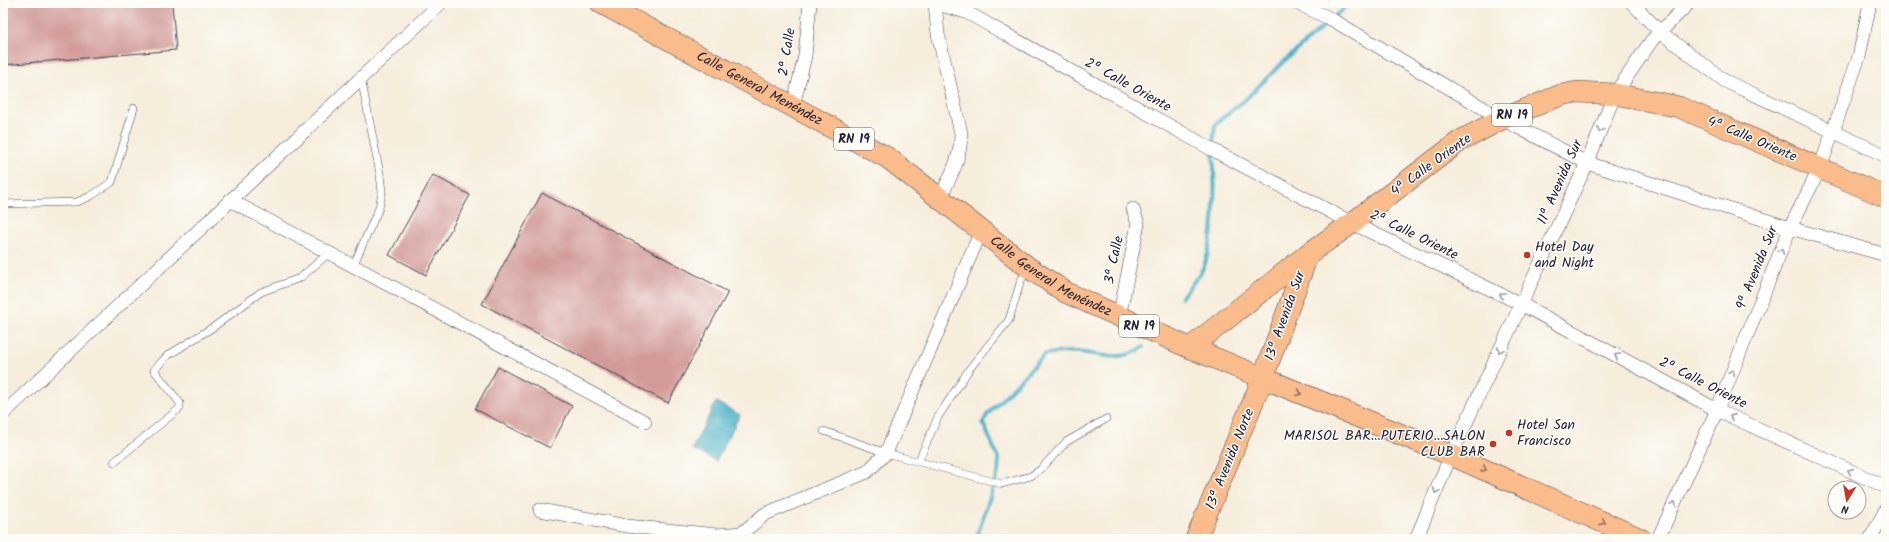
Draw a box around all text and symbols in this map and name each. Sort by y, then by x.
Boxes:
street label: 2ª Calle [772,26,802,78]
street label: Calle General Menéndez [692,45,826,132]
street label: 2ª Calle Oriente [1081,52,1176,118]
road number: RN 19 [1492,104,1532,126]
street label: 4ª Calle Oriente [1704,110,1801,168]
one-way arrow [1597,127,1605,134]
road number: RN 19 [834,128,874,150]
street label: 4ª Calle Oriente [1386,128,1477,202]
street label: 11ª Avenida Sur [1532,135,1589,228]
street label: 2ª Calle Oriente [1366,204,1463,266]
street label: 9ª Avenida Sur [1730,222,1784,313]
street label: Calle General Menéndez [985,230,1115,323]
street label: 3ª Calle [1098,233,1130,286]
place label: Hotel Day and Night [1535,236,1595,274]
one-way arrow [1776,248,1784,255]
marker: Hotel Day and Night [1522,250,1532,260]
street label: 13ª Avenida Sur [1259,267,1312,364]
one-way arrow [1499,292,1507,300]
road number: RN 19 [1119,315,1159,337]
one-way arrow [1497,346,1505,354]
street label: 2ª Calle Oriente [1655,351,1751,415]
one-way arrow [1614,353,1621,361]
one-way arrow [1728,368,1736,375]
one-way arrow [1295,388,1302,396]
street label: 13ª Avenida Norte [1200,404,1261,513]
place label: Hotel San Francisco [1517,414,1575,452]
one-way arrow [1729,414,1736,422]
place label: MARISOL BAR...PUTERIO...SALON CLUB BAR [1284,425,1486,463]
marker: Hotel San Francisco [1504,428,1514,438]
marker: MARISOL BAR...PUTERIO...SALON CLUB BAR [1488,439,1498,449]
one-way arrow [1479,464,1487,472]
one-way arrow [1847,467,1854,475]
north arrow [1827,480,1867,520]
one-way arrow [1433,486,1441,494]
text: N [1840,499,1850,518]
one-way arrow [1669,500,1677,508]
one-way arrow [1598,517,1606,525]

